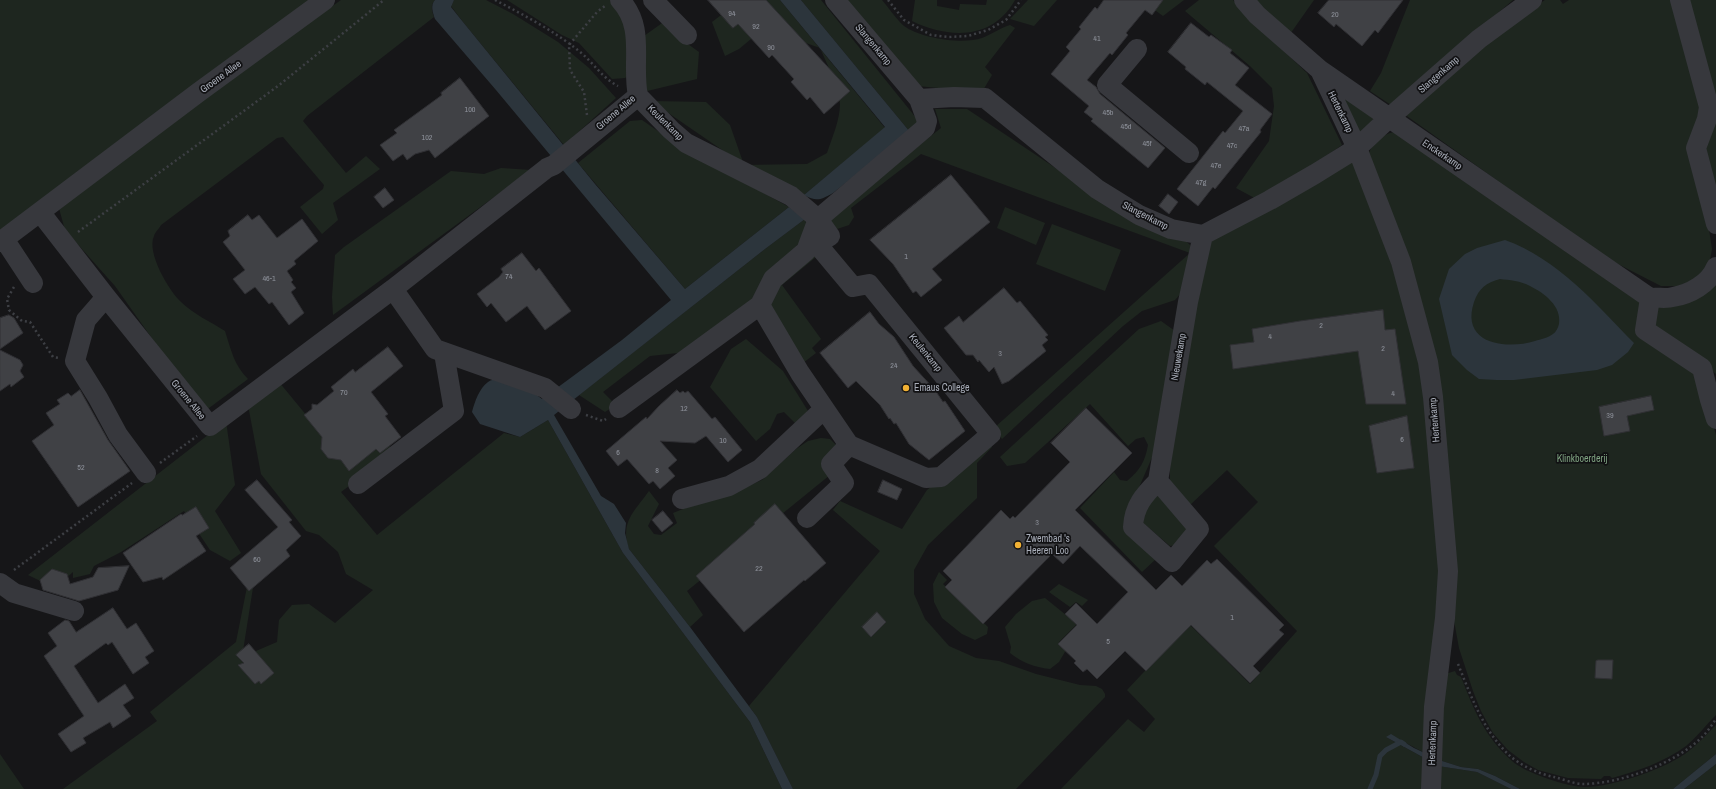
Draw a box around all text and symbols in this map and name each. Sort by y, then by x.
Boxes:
house number: 94 [728,9,736,19]
house number: 20 [1331,10,1339,20]
house number: 92 [752,22,760,32]
street label: Slangenkamp [852,22,894,68]
house number: 41 [1093,34,1101,44]
house number: 90 [767,43,775,53]
street label: Slangenkamp [1416,54,1462,96]
street label: Groene Allee [198,58,244,96]
street label: Hertenkamp [1325,89,1355,135]
street label: Groene Allee [594,93,638,133]
street label: Keulenkamp [645,103,685,143]
house number: 100 [465,105,475,115]
house number: 45b [1103,108,1113,118]
house number: 45d [1121,122,1131,132]
house number: 47a [1239,124,1249,134]
house number: 102 [422,133,432,143]
street label: Enckerkamp [1420,137,1464,173]
house number: 45f [1142,139,1152,149]
house number: 47c [1227,141,1237,151]
house number: 47e [1211,161,1221,171]
house number: 47g [1196,178,1206,188]
street label: Slangenkamp [1120,199,1170,233]
house number: 1 [904,252,908,262]
house number: 74 [505,272,513,282]
house number: 46-1 [262,274,276,284]
house number: 2 [1319,321,1323,331]
street label: Keulenkamp [906,332,944,374]
street label: Nieuwekamp [1169,332,1189,382]
house number: 4 [1268,332,1272,342]
house number: 2 [1381,344,1385,354]
house number: 3 [998,349,1002,359]
house number: 24 [890,361,898,371]
street label: Groene Allee [168,378,208,422]
place label: Emaus College [914,382,970,394]
marker: Emaus College [901,383,911,393]
house number: 70 [340,388,348,398]
house number: 4 [1391,389,1395,399]
street label: Hertenkamp [1427,397,1443,443]
house number: 12 [680,404,688,414]
house number: 39 [1606,411,1614,421]
house number: 6 [1400,435,1404,445]
house number: 10 [719,436,727,446]
house number: 6 [616,448,620,458]
park label: Klinkboerderij [1557,453,1607,465]
house number: 52 [77,463,85,473]
house number: 8 [655,466,659,476]
house number: 3 [1035,518,1039,528]
place label: Zwembad 's Heeren Loo [1026,533,1070,556]
marker: Zwembad 's Heeren Loo [1013,540,1023,550]
house number: 60 [253,555,261,565]
house number: 22 [755,564,763,574]
house number: 1 [1230,613,1234,623]
house number: 5 [1106,637,1110,647]
street label: Hertenkamp [1426,720,1440,766]

